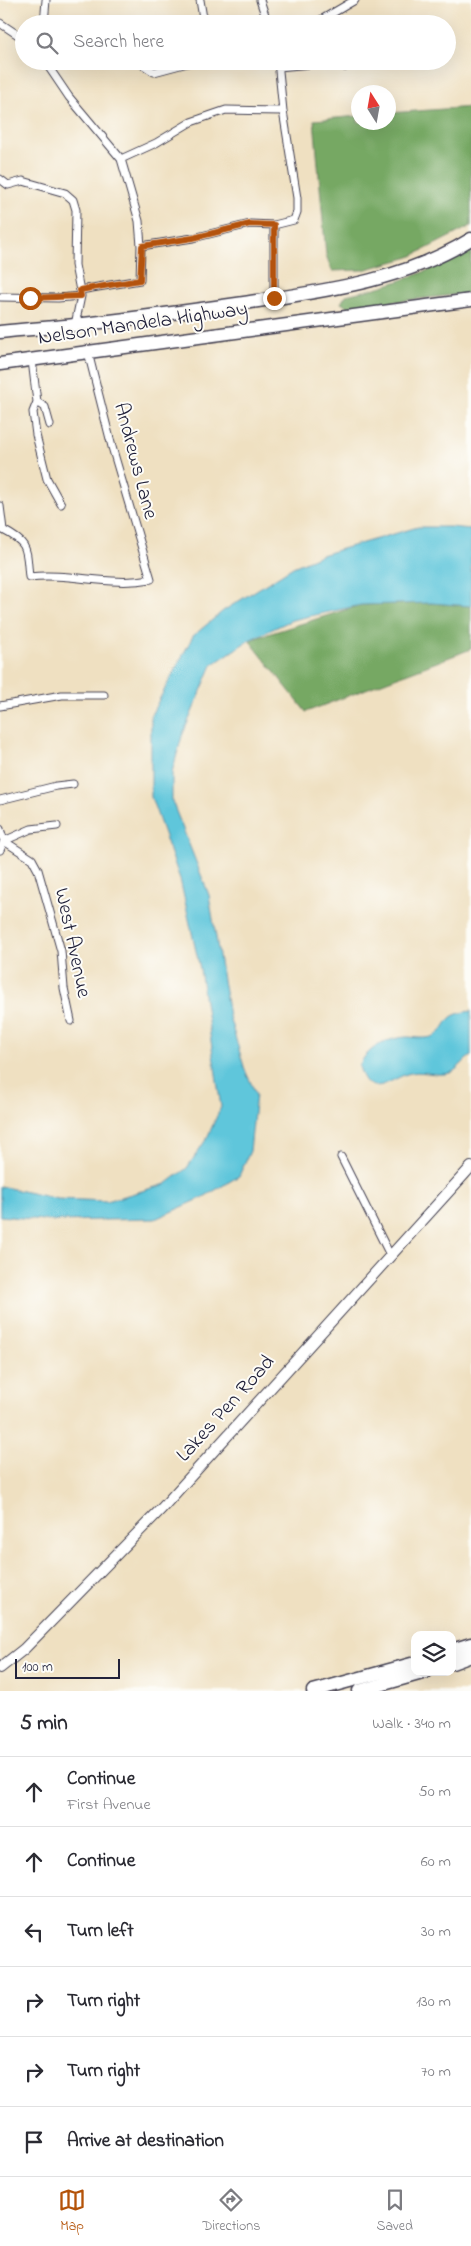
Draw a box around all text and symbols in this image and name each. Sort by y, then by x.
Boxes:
search box [15,15,456,70]
icon: search [33,29,61,57]
text: Search here [73,29,164,56]
north arrow [351,85,396,130]
route start [19,287,42,310]
route end [263,287,286,310]
street label: Nelson Mandela Highway [36,294,250,356]
street label: Andrews Lane [105,399,165,523]
street label: West Avenue [46,885,98,1001]
street label: Lakes Pen Road [170,1349,283,1469]
map controls [411,1631,456,1676]
button: layers [411,1631,456,1676]
scale bar [15,1656,120,1679]
text: 100 m [22,1657,53,1678]
text: 5 min [20,1709,68,1739]
text: Walk · 340 m [372,1712,451,1736]
text: Continue [67,1766,135,1793]
icon: ahead [20,1778,48,1806]
text: 50 m [419,1780,451,1804]
text: First Avenue [67,1793,151,1817]
icon: ahead [20,1848,48,1876]
text: Continue [67,1848,135,1875]
text: 60 m [421,1850,451,1874]
icon: left [20,1918,48,1946]
text: Turn left [67,1918,134,1945]
text: 30 m [421,1920,451,1944]
icon: right [20,1988,48,2016]
text: Turn right [67,1988,140,2015]
text: 130 m [416,1990,451,2014]
icon: right [20,2058,48,2086]
text: Turn right [67,2058,140,2085]
text: 70 m [421,2060,451,2084]
icon: arrive [20,2128,48,2156]
text: Arrive at destination [67,2128,224,2155]
tab: Map [58,2186,86,2237]
tab: Directions [202,2186,260,2237]
tab: Saved [376,2186,413,2237]

